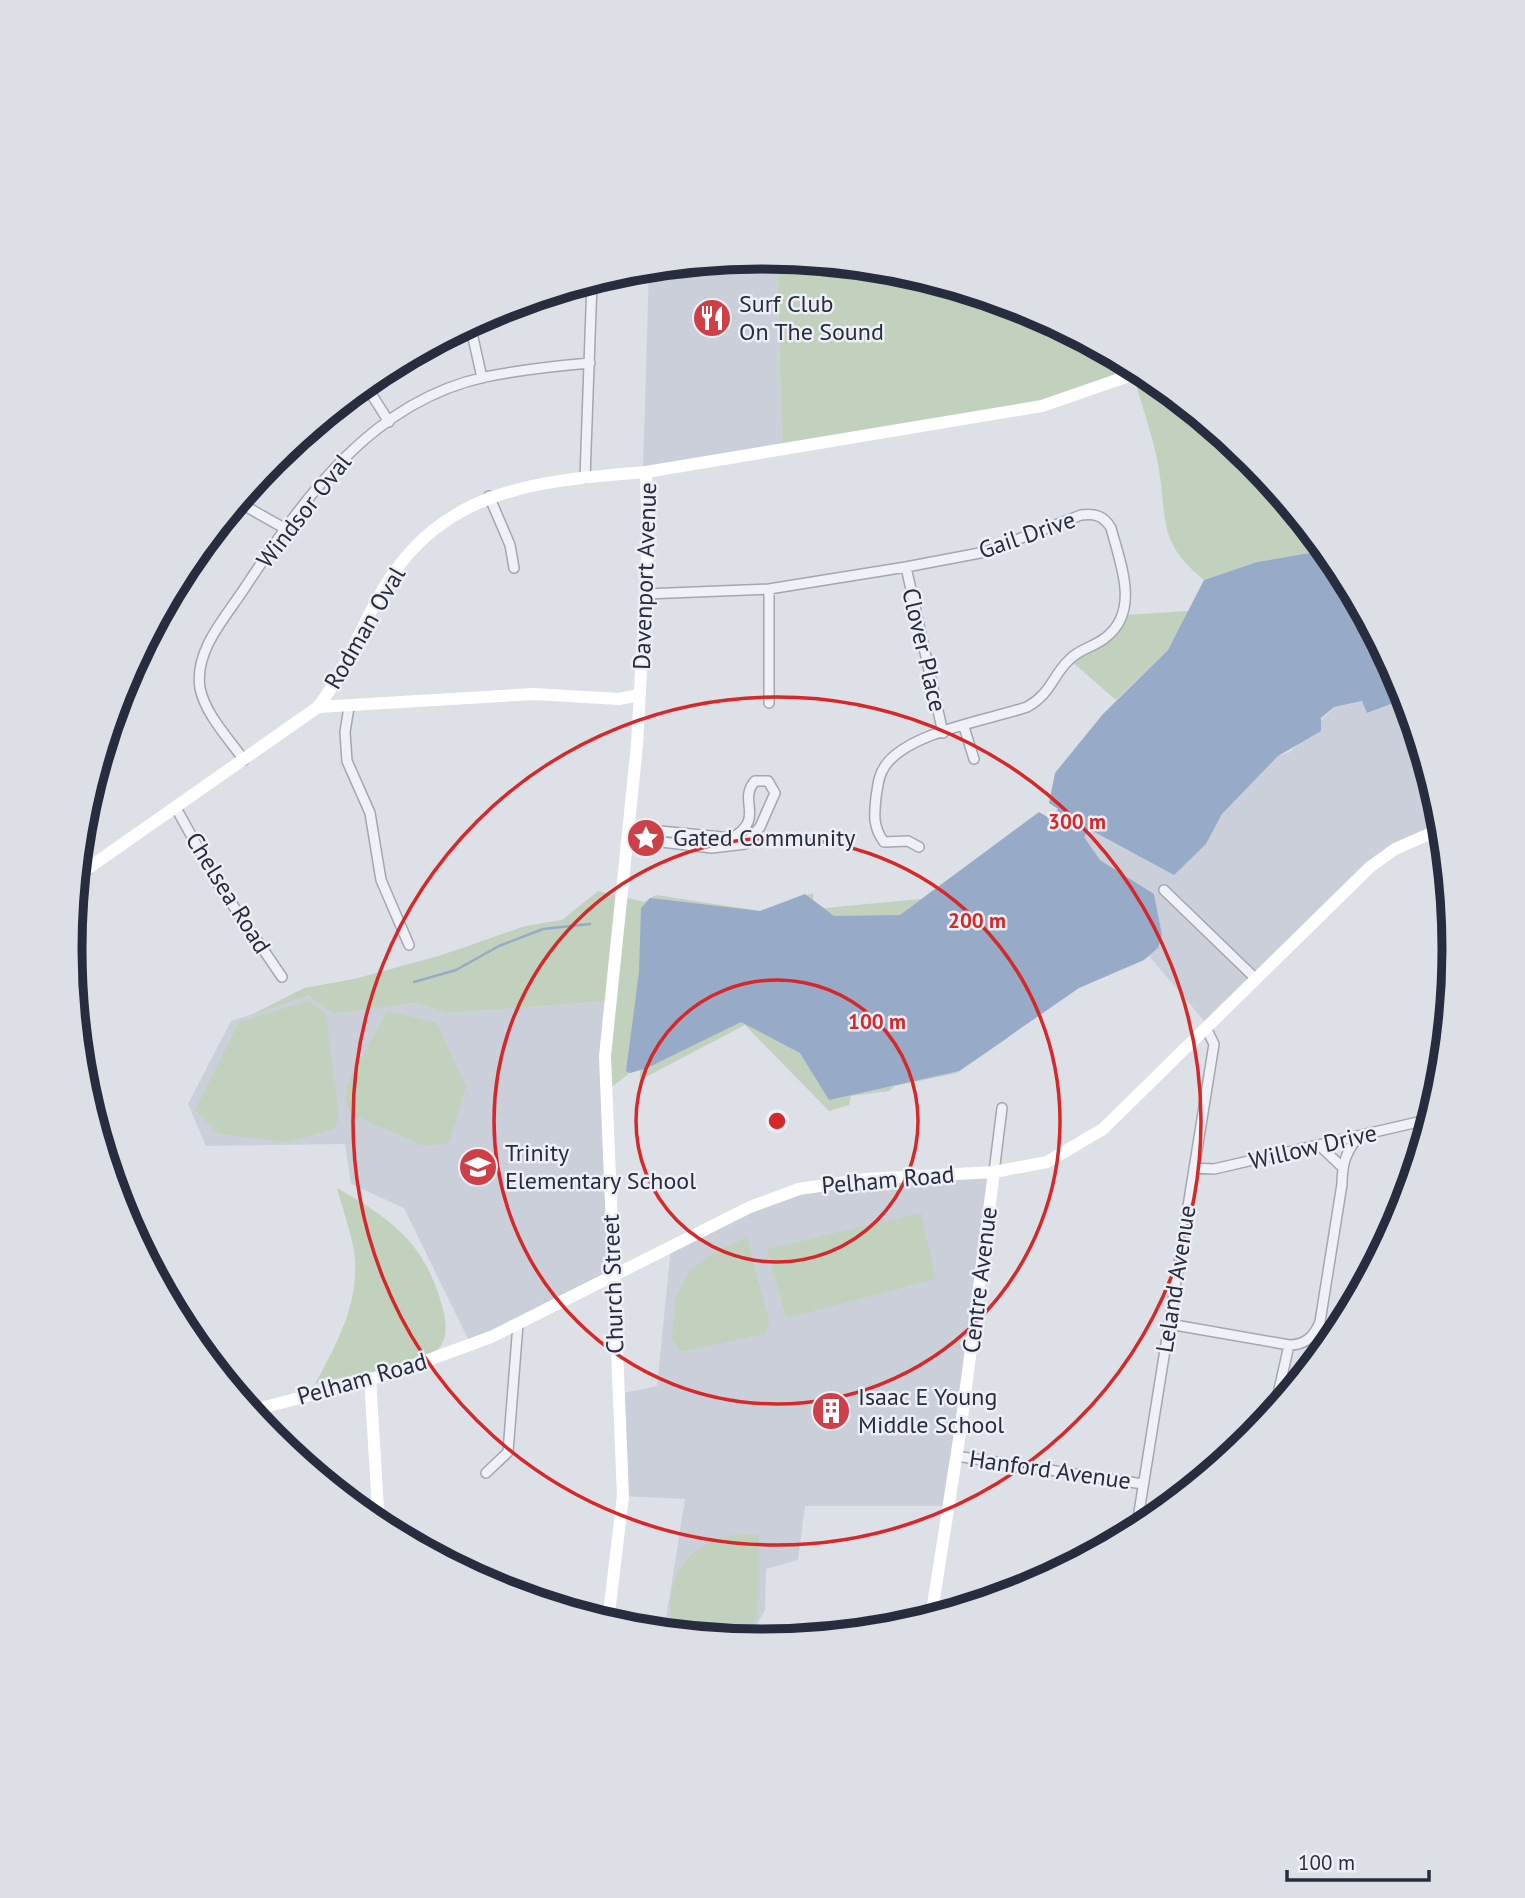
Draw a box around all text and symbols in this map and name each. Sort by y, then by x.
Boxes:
place label: Surf Club On The Sound [739,288,884,347]
restaurant icon: Surf Club On The Sound [691,297,733,339]
street label: Windsor Oval [249,447,358,574]
street label: Davenport Avenue [626,482,663,670]
street label: Gail Drive [974,504,1079,565]
street label: Rodman Oval [317,561,412,695]
street label: Clover Place [895,585,954,715]
text: 300 m [1048,808,1106,835]
place icon: Gated Community [625,817,667,859]
place label: Gated Community [673,822,856,853]
street label: Chelsea Road [179,826,278,959]
text: 200 m [948,907,1006,934]
text: 100 m [848,1008,906,1035]
centre of rings [765,1109,789,1133]
street label: Willow Drive [1246,1117,1380,1176]
place label: Trinity Elementary School [505,1137,696,1196]
school or university icon: Trinity Elementary School [457,1146,499,1188]
street label: Pelham Road [820,1158,956,1201]
street label: Leland Avenue [1149,1203,1202,1355]
street label: Centre Avenue [955,1205,1004,1355]
street label: Church Street [595,1214,630,1354]
street label: Pelham Road [293,1345,430,1412]
place label: Isaac E Young Middle School [858,1381,1004,1440]
building icon: Isaac E Young Middle School [810,1390,852,1432]
street label: Hanford Avenue [967,1443,1133,1496]
scale bar [1287,1839,1429,1883]
text: 100 m [1298,1849,1355,1876]

